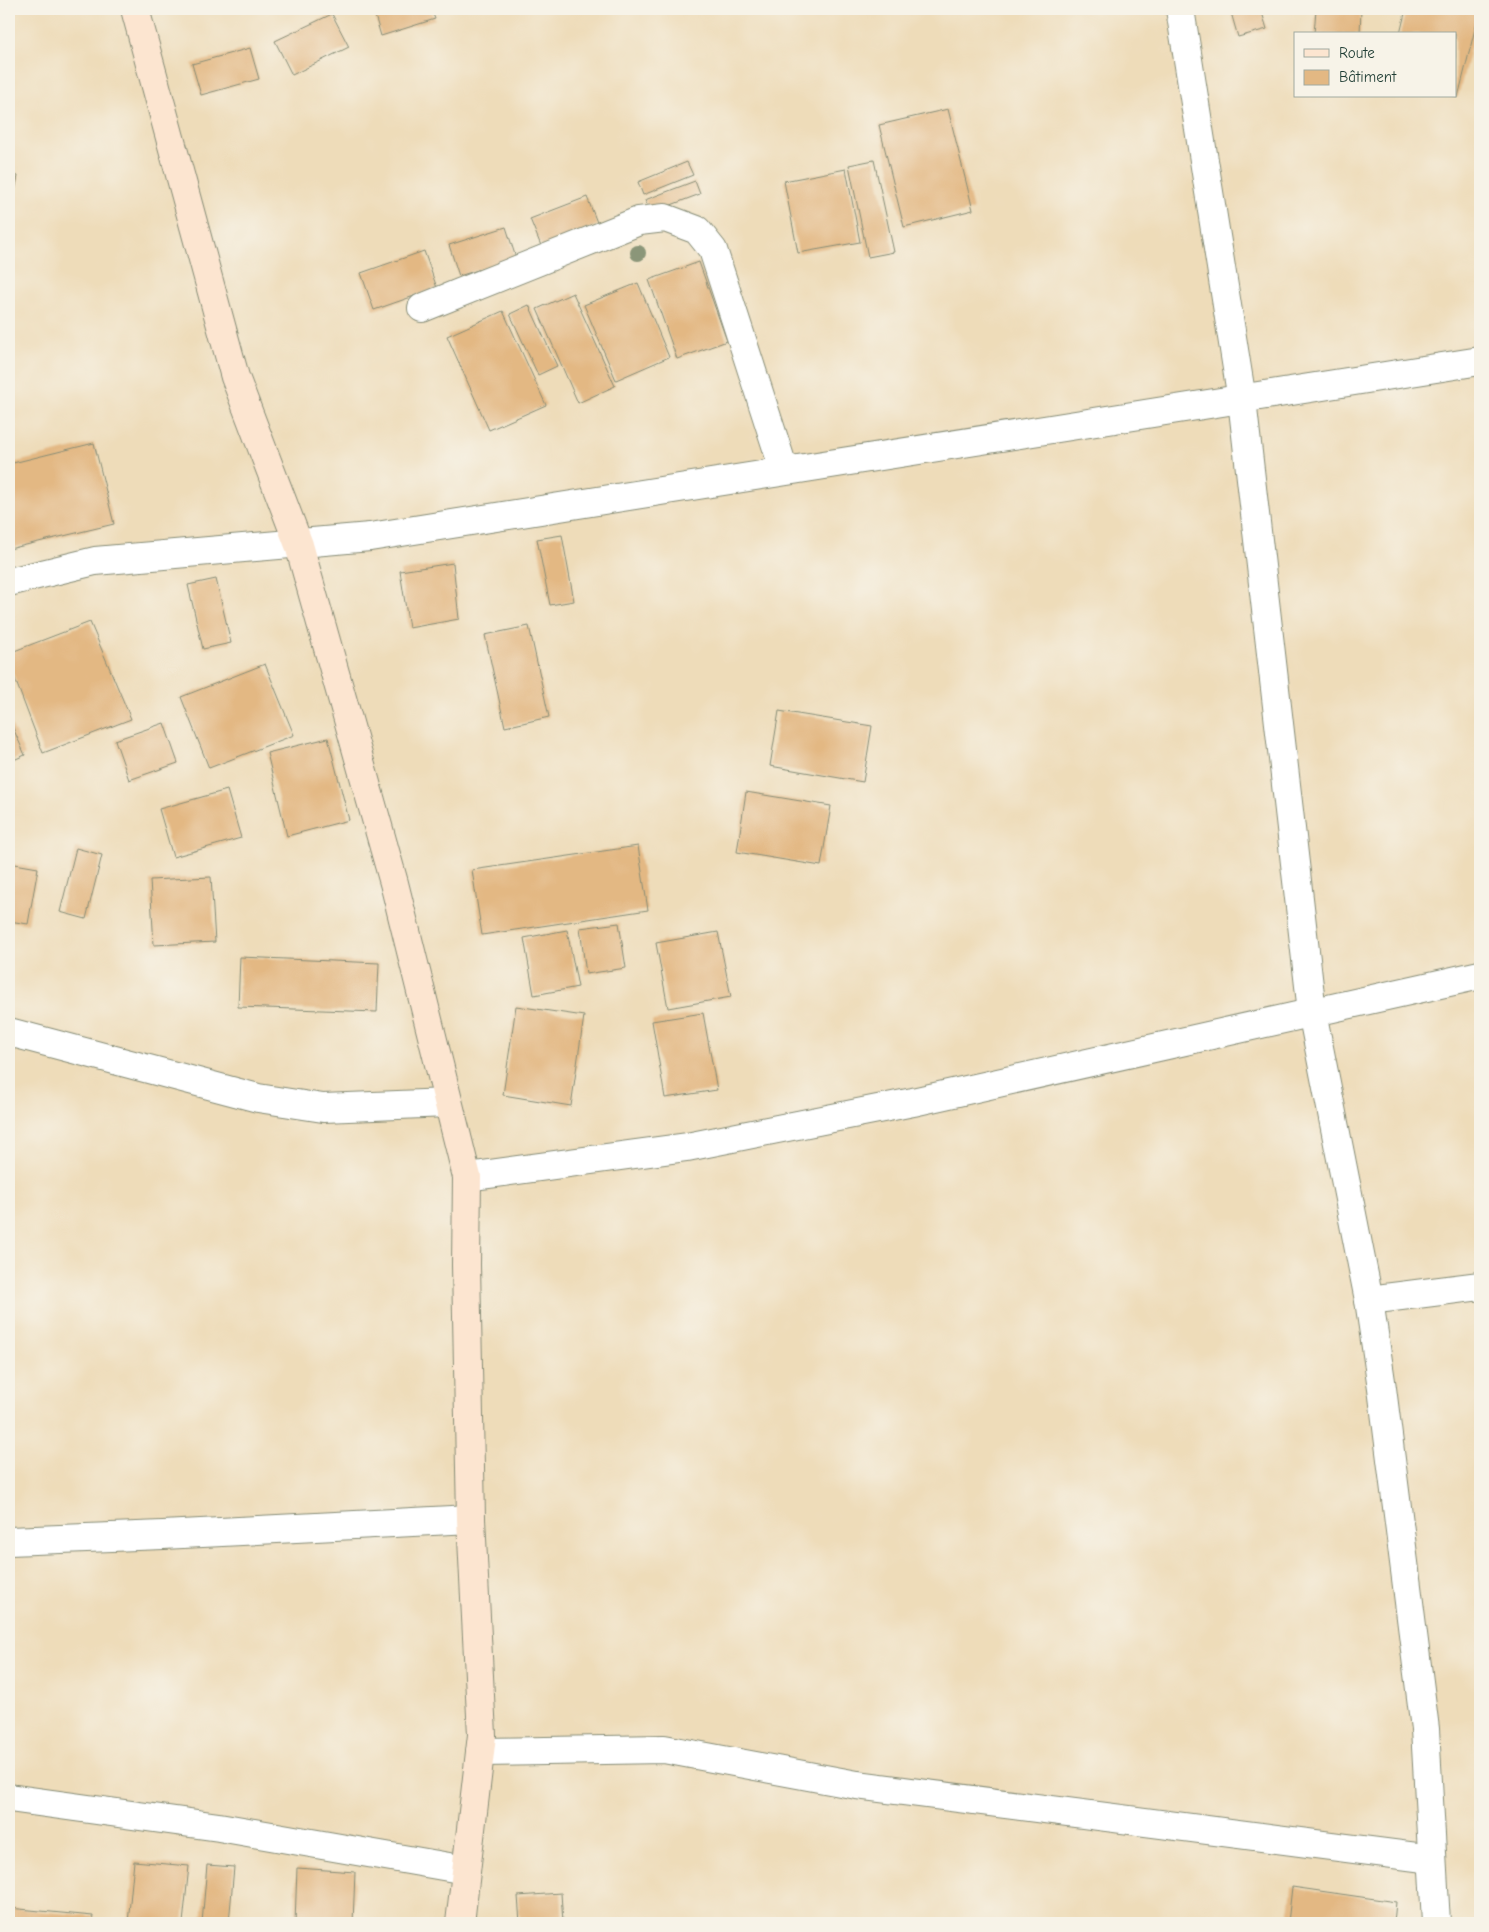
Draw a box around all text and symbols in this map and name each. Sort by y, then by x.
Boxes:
legend [1294,32,1456,98]
text: Route [1339,44,1375,62]
text: Bâtiment [1339,68,1397,86]

